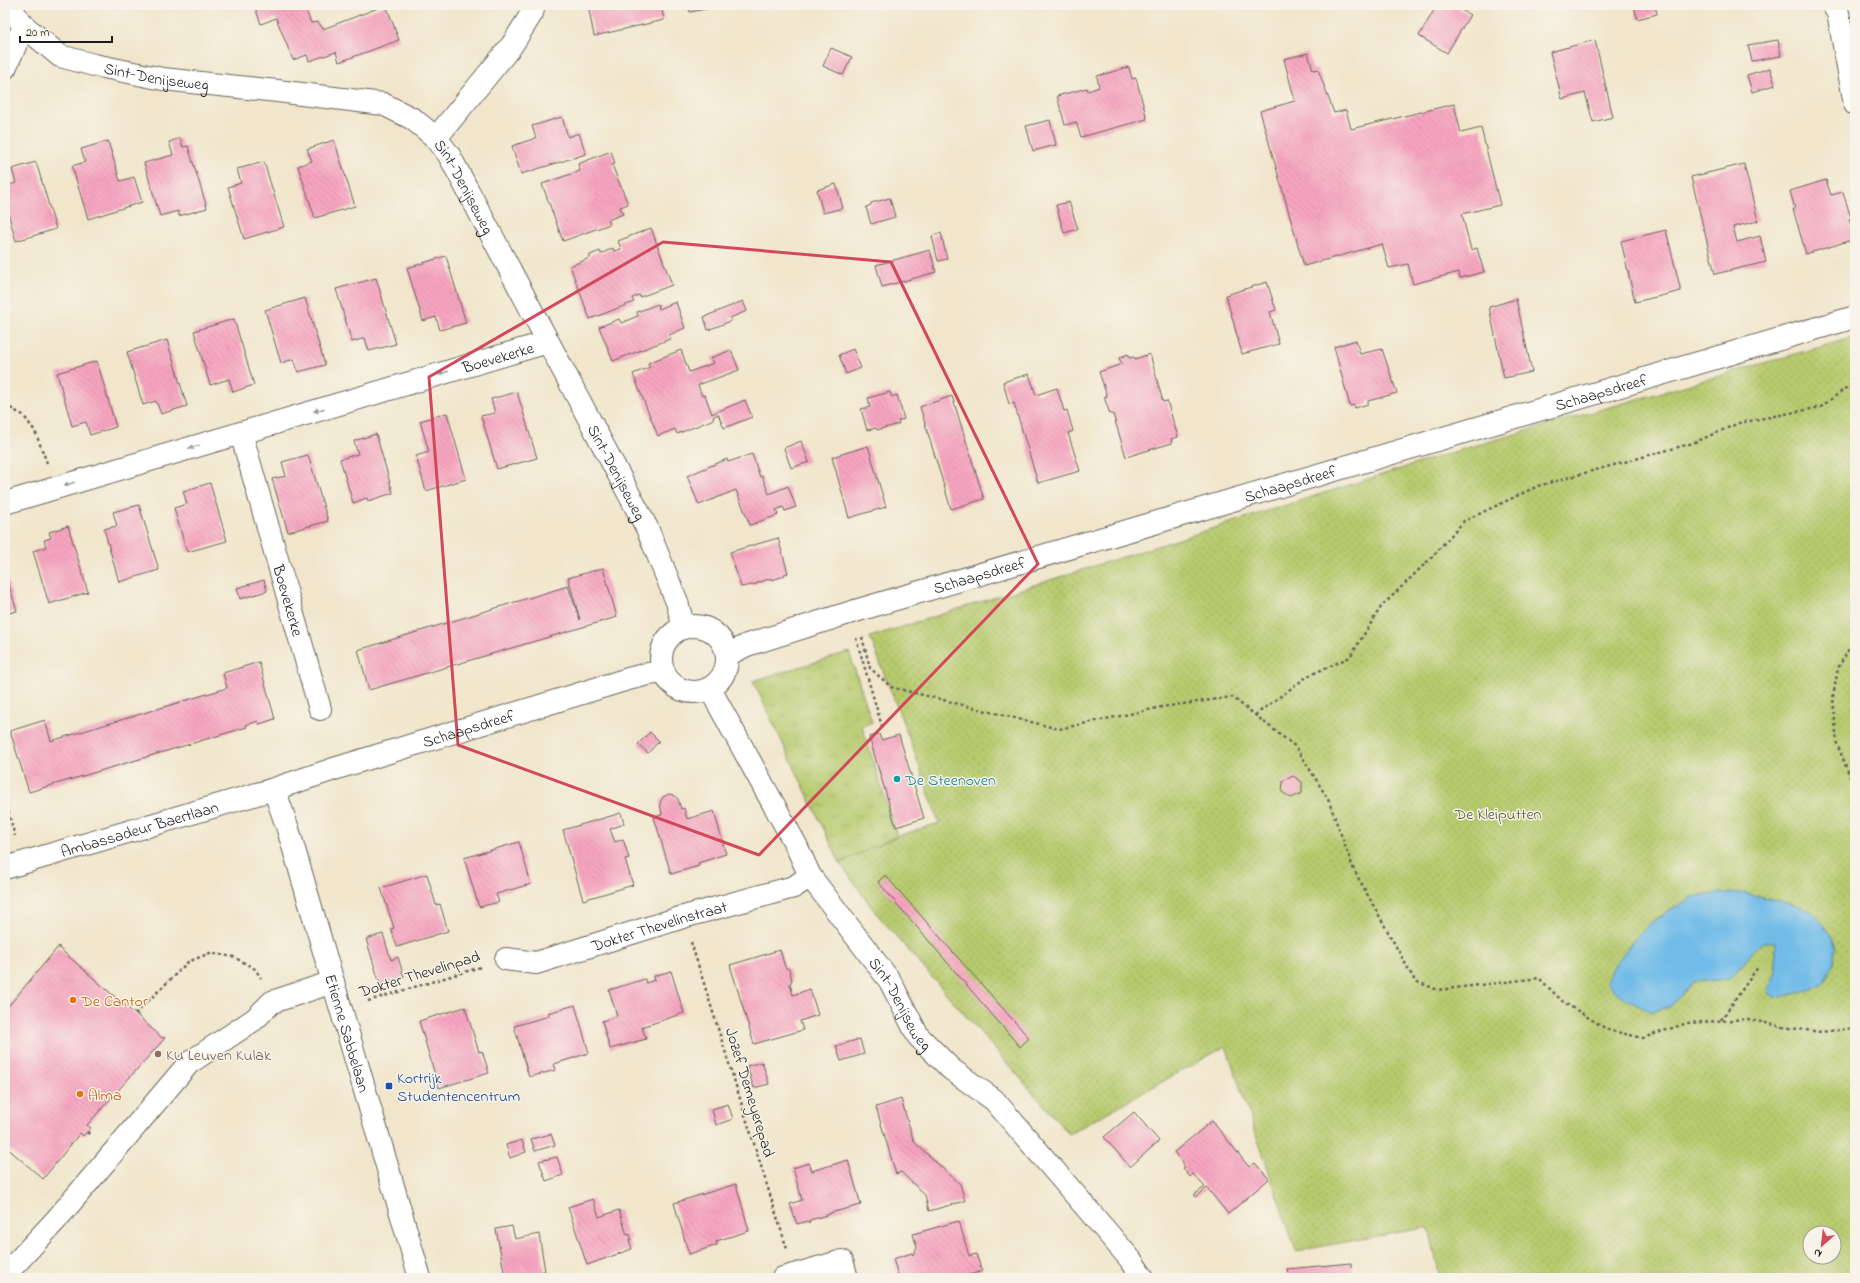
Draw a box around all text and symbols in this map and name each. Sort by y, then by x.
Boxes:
scale bar [20,18,112,44]
text: 20 m [26,24,49,42]
street label: Sint-Denijseweg [102,57,210,98]
street label: Sint-Denijseweg [427,135,499,239]
street label: Boevekerke [459,337,538,381]
street label: Schaapsdreef [1553,369,1651,419]
one-way arrow [437,370,449,376]
one-way arrow [312,407,324,413]
street label: Sint-Denijseweg [580,421,651,525]
one-way arrow [188,444,200,450]
street label: Schaapsdreef [1242,460,1340,510]
one-way arrow [63,481,75,487]
street label: Schaapsdreef [931,551,1029,601]
street label: Boevekerke [265,561,309,640]
street label: Schaapsdreef [420,704,518,755]
place label: De Steenoven [904,769,996,793]
marker: De Steenoven [892,774,902,784]
street label: Ambassadeur Baertlaan [58,796,222,865]
park label: De Kleiputten [1453,803,1542,827]
street label: Dokter Thevelinstraat [588,895,731,959]
street label: Dokter Thevelinpad [355,945,483,1005]
street label: Sint-Denijseweg [862,953,936,1057]
street label: Etienne Sabbelaan [317,971,375,1096]
place label: De Cantor [80,990,148,1014]
marker: De Cantor [68,995,78,1005]
street label: Jozef Demeyerepad [718,1025,780,1160]
place label: KU Leuven Kulak [166,1044,272,1068]
marker: KU Leuven Kulak [153,1049,163,1059]
place label: Kortrijk Studentencentrum [397,1067,520,1109]
marker: Kortrijk Studentencentrum [384,1081,394,1091]
place label: Alma [88,1084,122,1108]
marker: Alma [75,1089,85,1099]
north arrow [1802,1225,1842,1265]
text: N [1811,1244,1825,1262]

